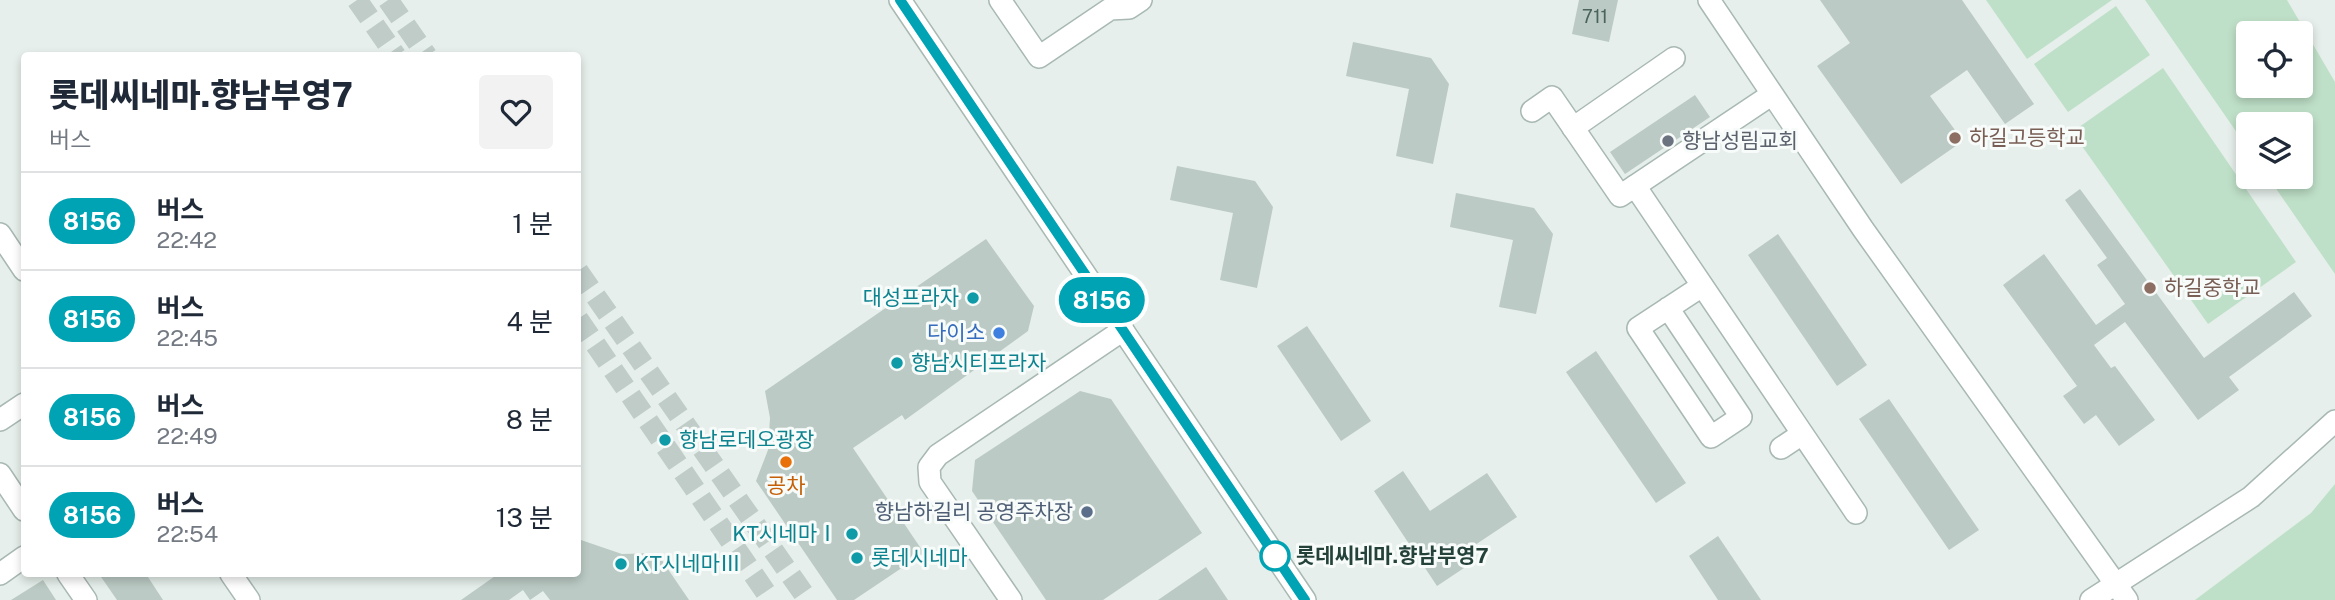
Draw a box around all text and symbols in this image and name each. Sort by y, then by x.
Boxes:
house number: 711 [1582,6,1608,27]
map controls [2236,21,2313,189]
button: locate [2236,21,2313,98]
button: heart [479,75,553,149]
text: 롯데씨네마.향남부영7 [49,76,353,114]
button: layers [2236,112,2313,189]
place label: 하길고등학교 [1969,125,2085,150]
text: 버스 [49,126,91,153]
place label: 향남성림교회 [1682,128,1798,153]
marker: 하길고등학교 [1947,130,1963,146]
marker: 향남성림교회 [1660,133,1676,149]
text: 버스 [156,194,204,225]
text: 8156 [63,207,121,235]
text: 1 분 [512,208,553,239]
text: 22:42 [156,226,217,253]
place label: 하길중학교 [2164,275,2261,300]
line badge: 8156 [1053,277,1151,323]
marker: 하길중학교 [2142,280,2158,296]
place label: 대성프라자 [862,285,959,310]
text: 8156 [1073,286,1131,314]
marker: 대성프라자 [965,290,981,306]
text: 버스 [156,292,204,323]
text: 8156 [63,305,121,333]
text: 4 분 [506,306,553,337]
place label: 다이소 [927,320,985,345]
text: 22:45 [156,324,218,351]
marker: 다이소 [991,325,1007,341]
place label: 향남시티프라자 [911,350,1046,375]
marker: 향남시티프라자 [889,355,905,371]
text: 버스 [156,390,204,421]
text: 8156 [63,403,121,431]
text: 8 분 [506,404,553,435]
text: 22:49 [156,422,218,449]
place label: 향남로데오광장 [679,427,814,452]
marker: 향남로데오광장 [657,432,673,448]
marker: 공차 [778,454,794,470]
place label: 공차 [767,473,805,498]
text: 버스 [156,488,204,519]
place label: 향남하길리 공영주차장 [875,499,1073,524]
text: 8156 [63,501,121,529]
text: 13 분 [496,502,553,533]
marker: 향남하길리 공영주차장 [1079,504,1095,520]
text: 22:54 [156,520,218,547]
place label: KT시네마Ⅰ [732,521,838,546]
marker: KT시네마Ⅰ [844,526,860,542]
marker: 롯데씨네마.향남부영7 [1260,541,1290,571]
place label: 롯데씨네마.향남부영7 [1296,543,1489,568]
place label: 롯데시네마 [871,545,968,570]
marker: 롯데시네마 [849,550,865,566]
place label: KT시네마Ⅲ [635,551,741,576]
marker: KT시네마Ⅲ [613,556,629,572]

